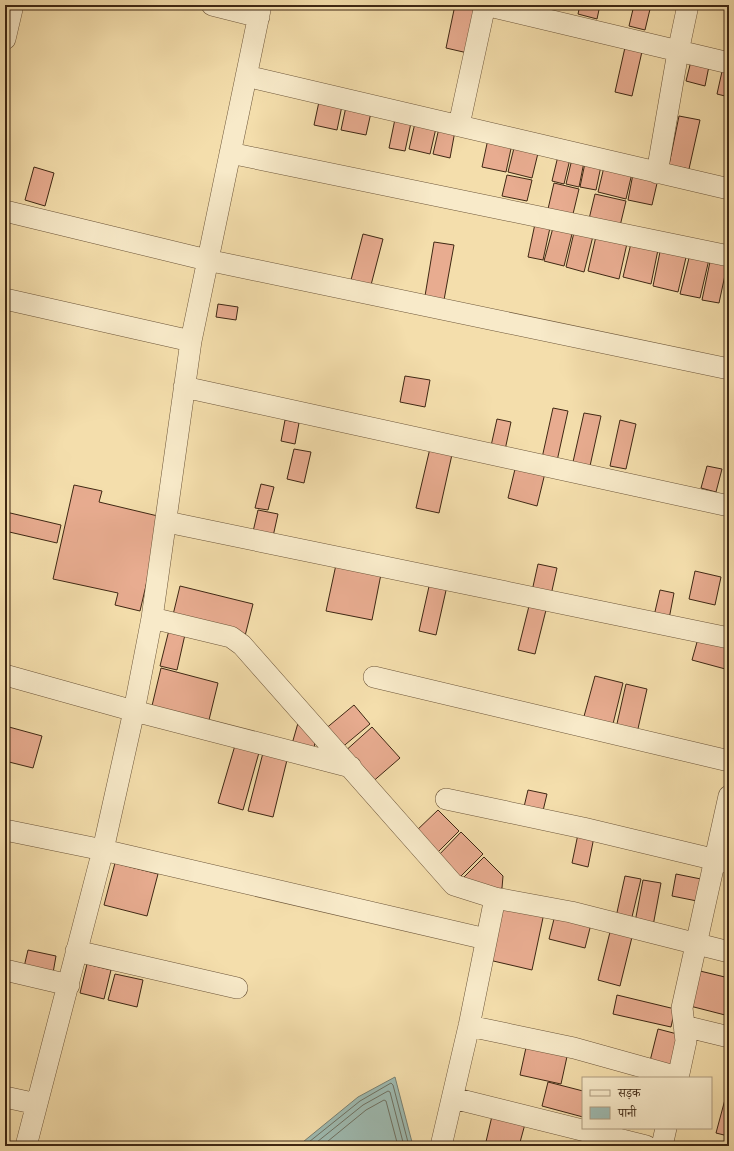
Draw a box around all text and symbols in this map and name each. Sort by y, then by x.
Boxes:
legend [582,1077,712,1129]
text: सड़क [617,1085,642,1103]
text: पानी [617,1105,637,1123]

